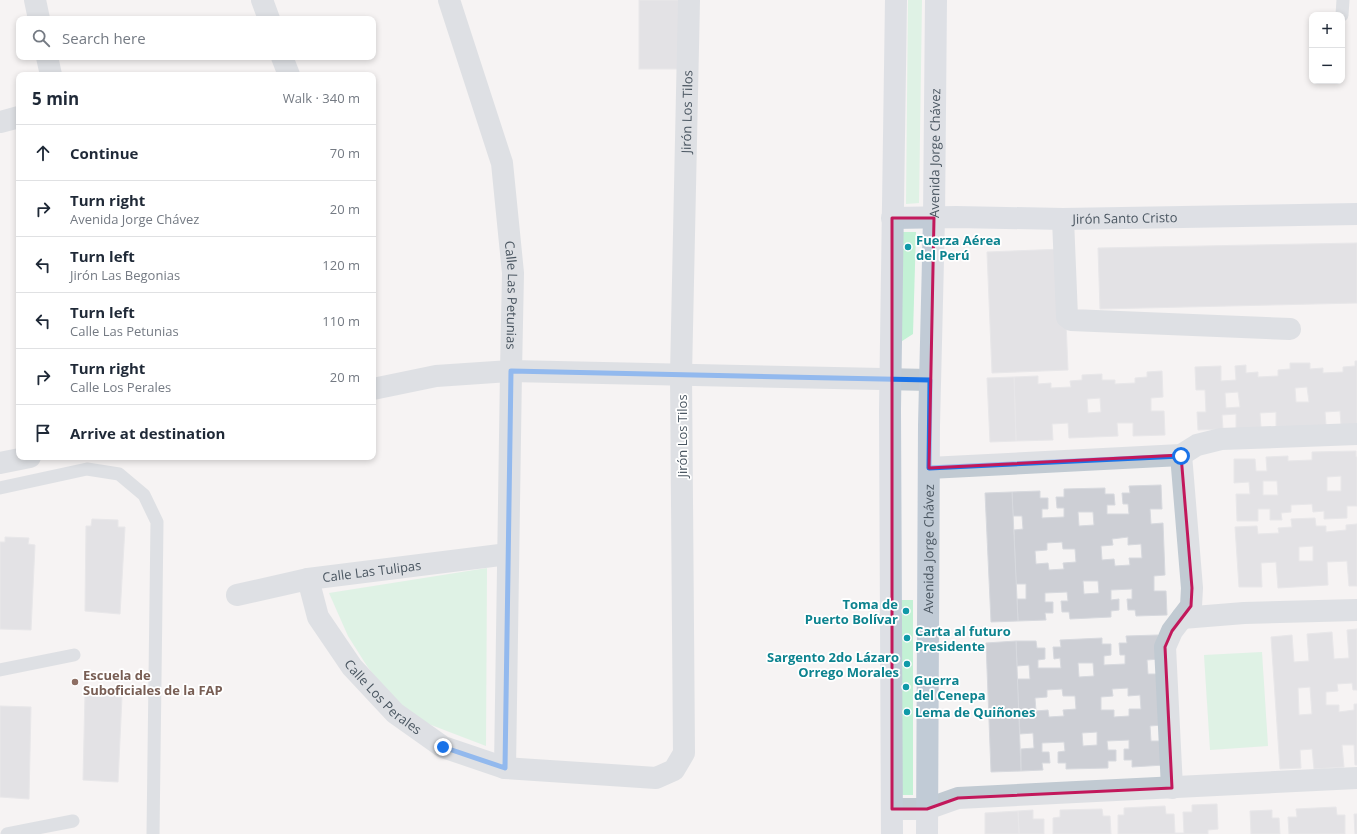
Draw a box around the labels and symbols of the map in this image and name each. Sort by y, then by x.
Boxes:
street label: Jirón Los Tilos [677,70,697,156]
street label: Avenida Jorge Chávez [925,88,944,218]
street label: Jirón Santo Cristo [1070,208,1178,228]
place label: Fuerza Aérea del Perú [916,231,1001,264]
street label: Calle Las Petunias [501,240,522,350]
marker: Fuerza Aérea del Perú [903,242,913,252]
street label: Jirón Los Tilos [673,394,691,480]
route start [1172,447,1190,465]
street label: Avenida Jorge Chávez [919,484,938,614]
street label: Calle Las Tulipas [321,556,422,586]
place label: Toma de Puerto Bolívar [805,595,898,628]
marker: Toma de Puerto Bolívar [901,606,911,616]
place label: Carta al futuro Presidente [915,622,1011,655]
marker: Carta al futuro Presidente [902,633,912,643]
place label: Sargento 2do Lázaro Orrego Morales [767,648,899,681]
street label: Calle Los Perales [340,656,426,738]
marker: Sargento 2do Lázaro Orrego Morales [902,659,912,669]
place label: Escuela de Suboficiales de la FAP [83,666,223,699]
place label: Guerra del Cenepa [914,671,986,704]
marker: Escuela de Suboficiales de la FAP [70,677,80,687]
marker: Guerra del Cenepa [901,682,911,692]
place label: Lema de Quiñones [915,703,1035,721]
marker: Lema de Quiñones [902,707,912,717]
route end [434,738,452,756]

